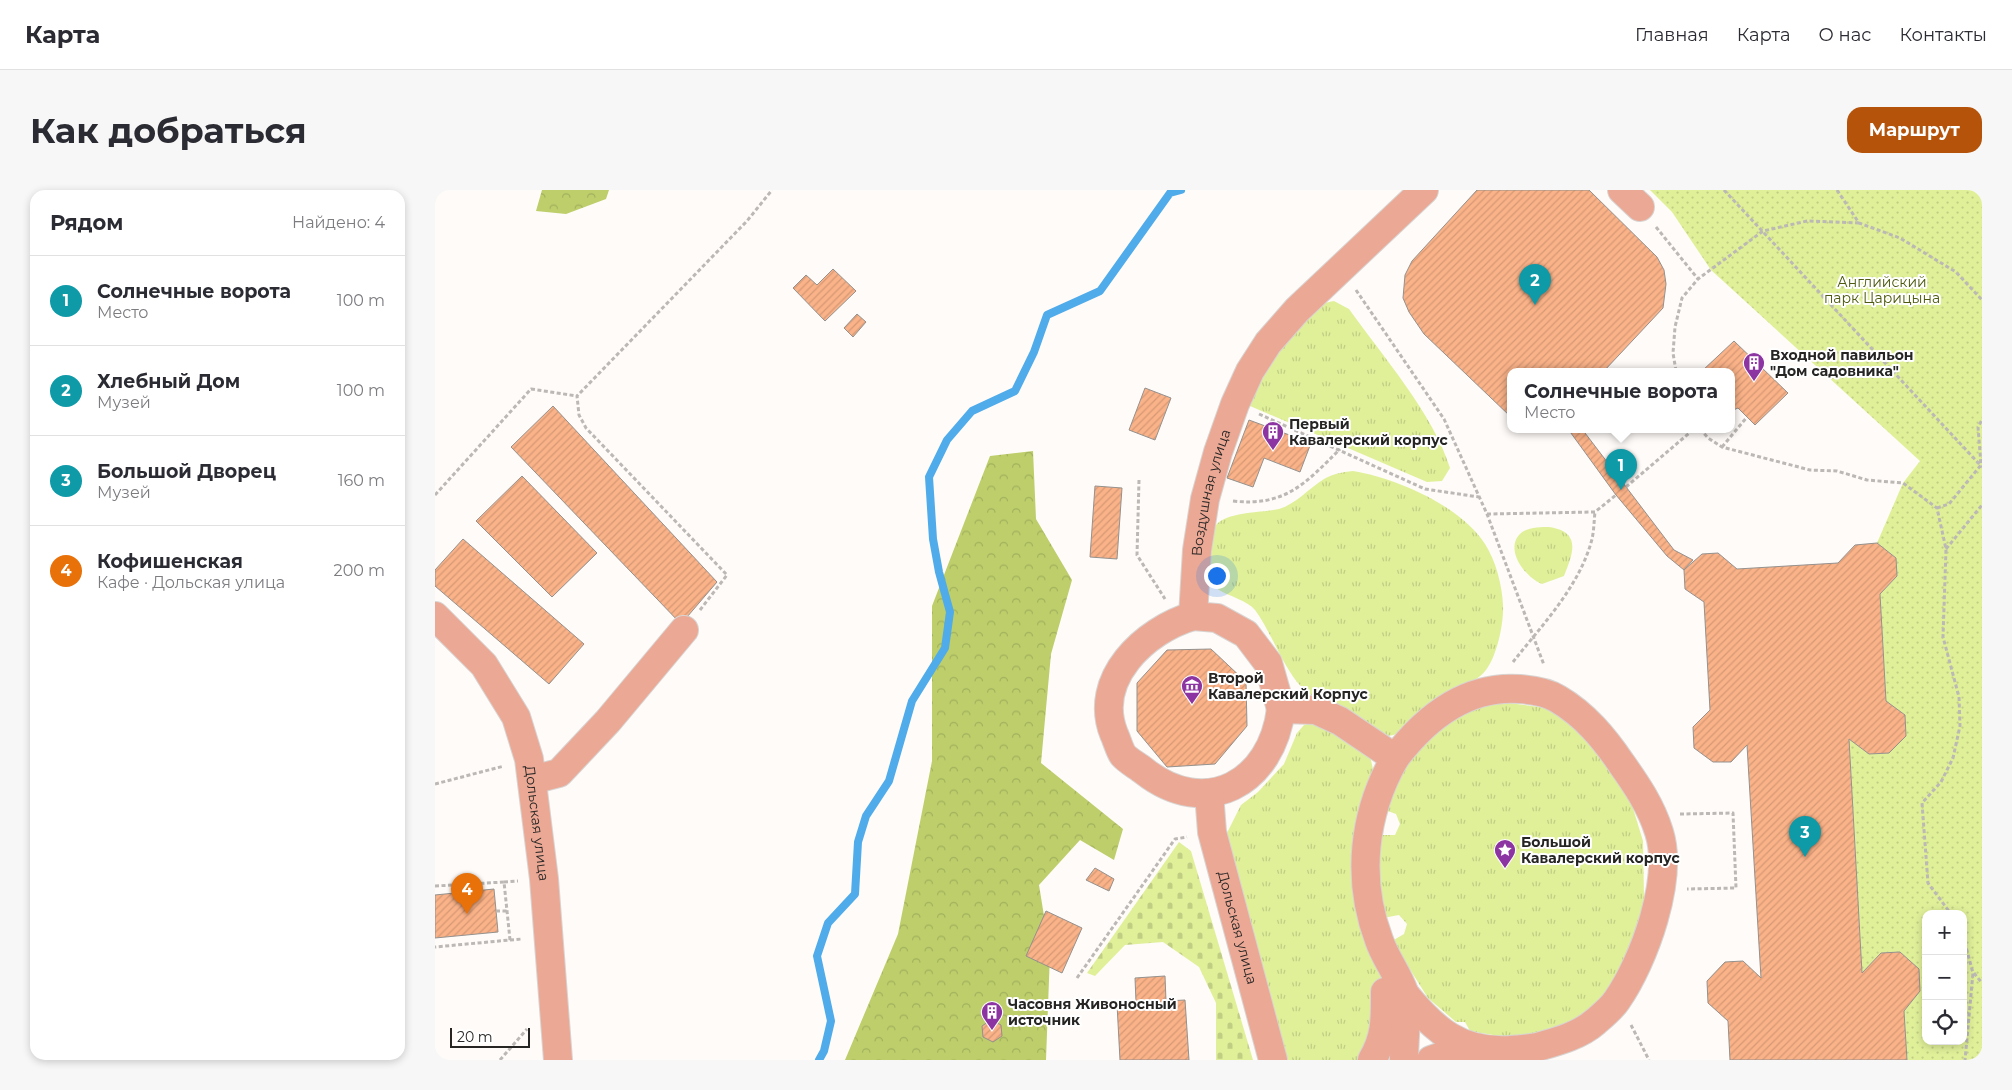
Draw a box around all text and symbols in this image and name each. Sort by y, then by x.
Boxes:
text: Карта [25,20,100,49]
text: Главная [1635,24,1709,46]
text: Карта [1737,24,1791,46]
text: О нас [1819,24,1871,46]
text: Контакты [1899,24,1987,46]
button: Маршрут [1847,107,1982,153]
text: Как добраться [30,109,307,152]
text: Рядом [50,210,123,235]
text: Найдено: 4 [292,213,385,232]
pin: 2 [1519,264,1551,305]
park label: Английский парк Царицына [1824,273,1940,307]
text: Солнечные ворота [97,280,291,303]
text: 1 [63,291,69,310]
text: 100 m [337,291,385,310]
text: Место [97,303,149,322]
place label: Входной павильон "Дом садовника" [1770,346,1914,380]
building icon: Входной павильон "Дом садовника" [1742,351,1766,382]
popup [1507,368,1735,433]
text: Хлебный Дом [97,370,240,393]
text: Солнечные ворота [1524,380,1718,403]
text: 2 [61,381,71,400]
text: 100 m [337,381,385,400]
text: Музей [97,393,151,412]
text: Место [1524,403,1575,422]
place label: Первый Кавалерский корпус [1289,415,1448,449]
building icon: Первый Кавалерский корпус [1261,420,1285,451]
street label: Воздушная улица [1188,426,1234,557]
pin: 1 [1605,449,1637,490]
text: Большой Дворец [97,460,276,483]
text: 3 [61,471,71,490]
text: 160 m [338,471,385,490]
text: Музей [97,483,151,502]
text: Кофишенская [97,550,243,573]
text: 4 [60,561,72,580]
text: 200 m [334,561,385,580]
your location [1204,563,1230,589]
text: Кафе · Дольская улица [97,573,285,592]
place label: Второй Кавалерский Корпус [1208,669,1369,703]
museum icon: Второй Кавалерский Корпус [1180,674,1204,705]
street label: Дольская улица [521,764,553,882]
pin: 3 [1789,816,1821,857]
place label: Большой Кавалерский корпус [1521,833,1680,867]
place icon: Большой Кавалерский корпус [1493,838,1517,869]
street label: Дольская улица [1214,869,1261,986]
pin: 4 [451,873,483,914]
map controls [1922,910,1967,1045]
button: + [1922,910,1967,955]
button: − [1922,955,1967,1000]
place label: Часовня Живоносный источник [1008,995,1177,1029]
building icon: Часовня Живоносный источник [980,1000,1004,1031]
button: locate [1922,1000,1967,1045]
scale bar [450,1025,530,1048]
text: 20 m [457,1028,493,1046]

